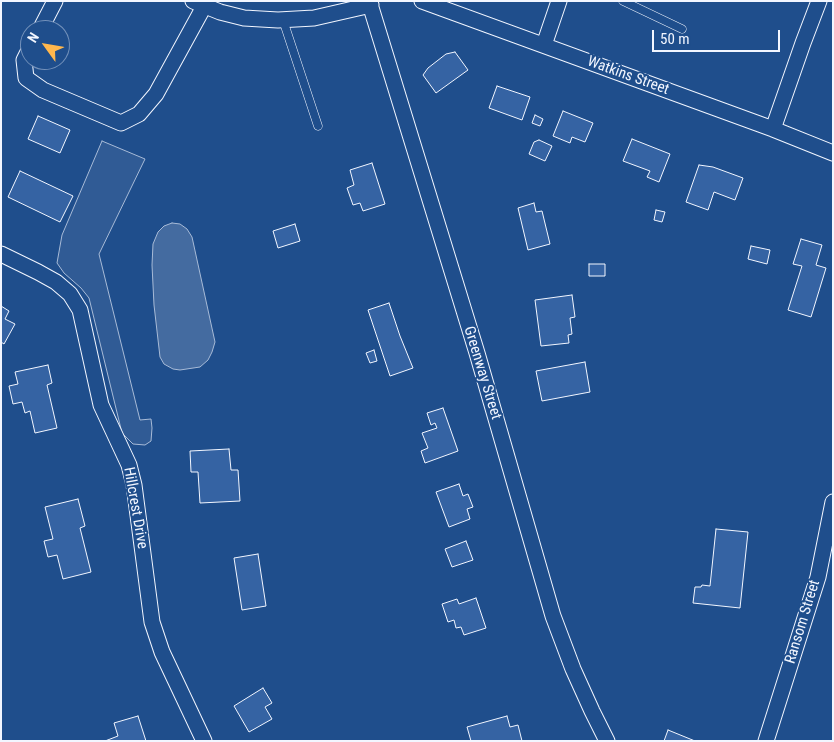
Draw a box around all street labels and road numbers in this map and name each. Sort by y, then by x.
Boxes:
street label: Watkins Street [585,53,671,99]
street label: Greenway Street [459,324,505,422]
street label: Hillcrest Drive [119,466,151,550]
street label: Ransom Street [782,578,824,666]

